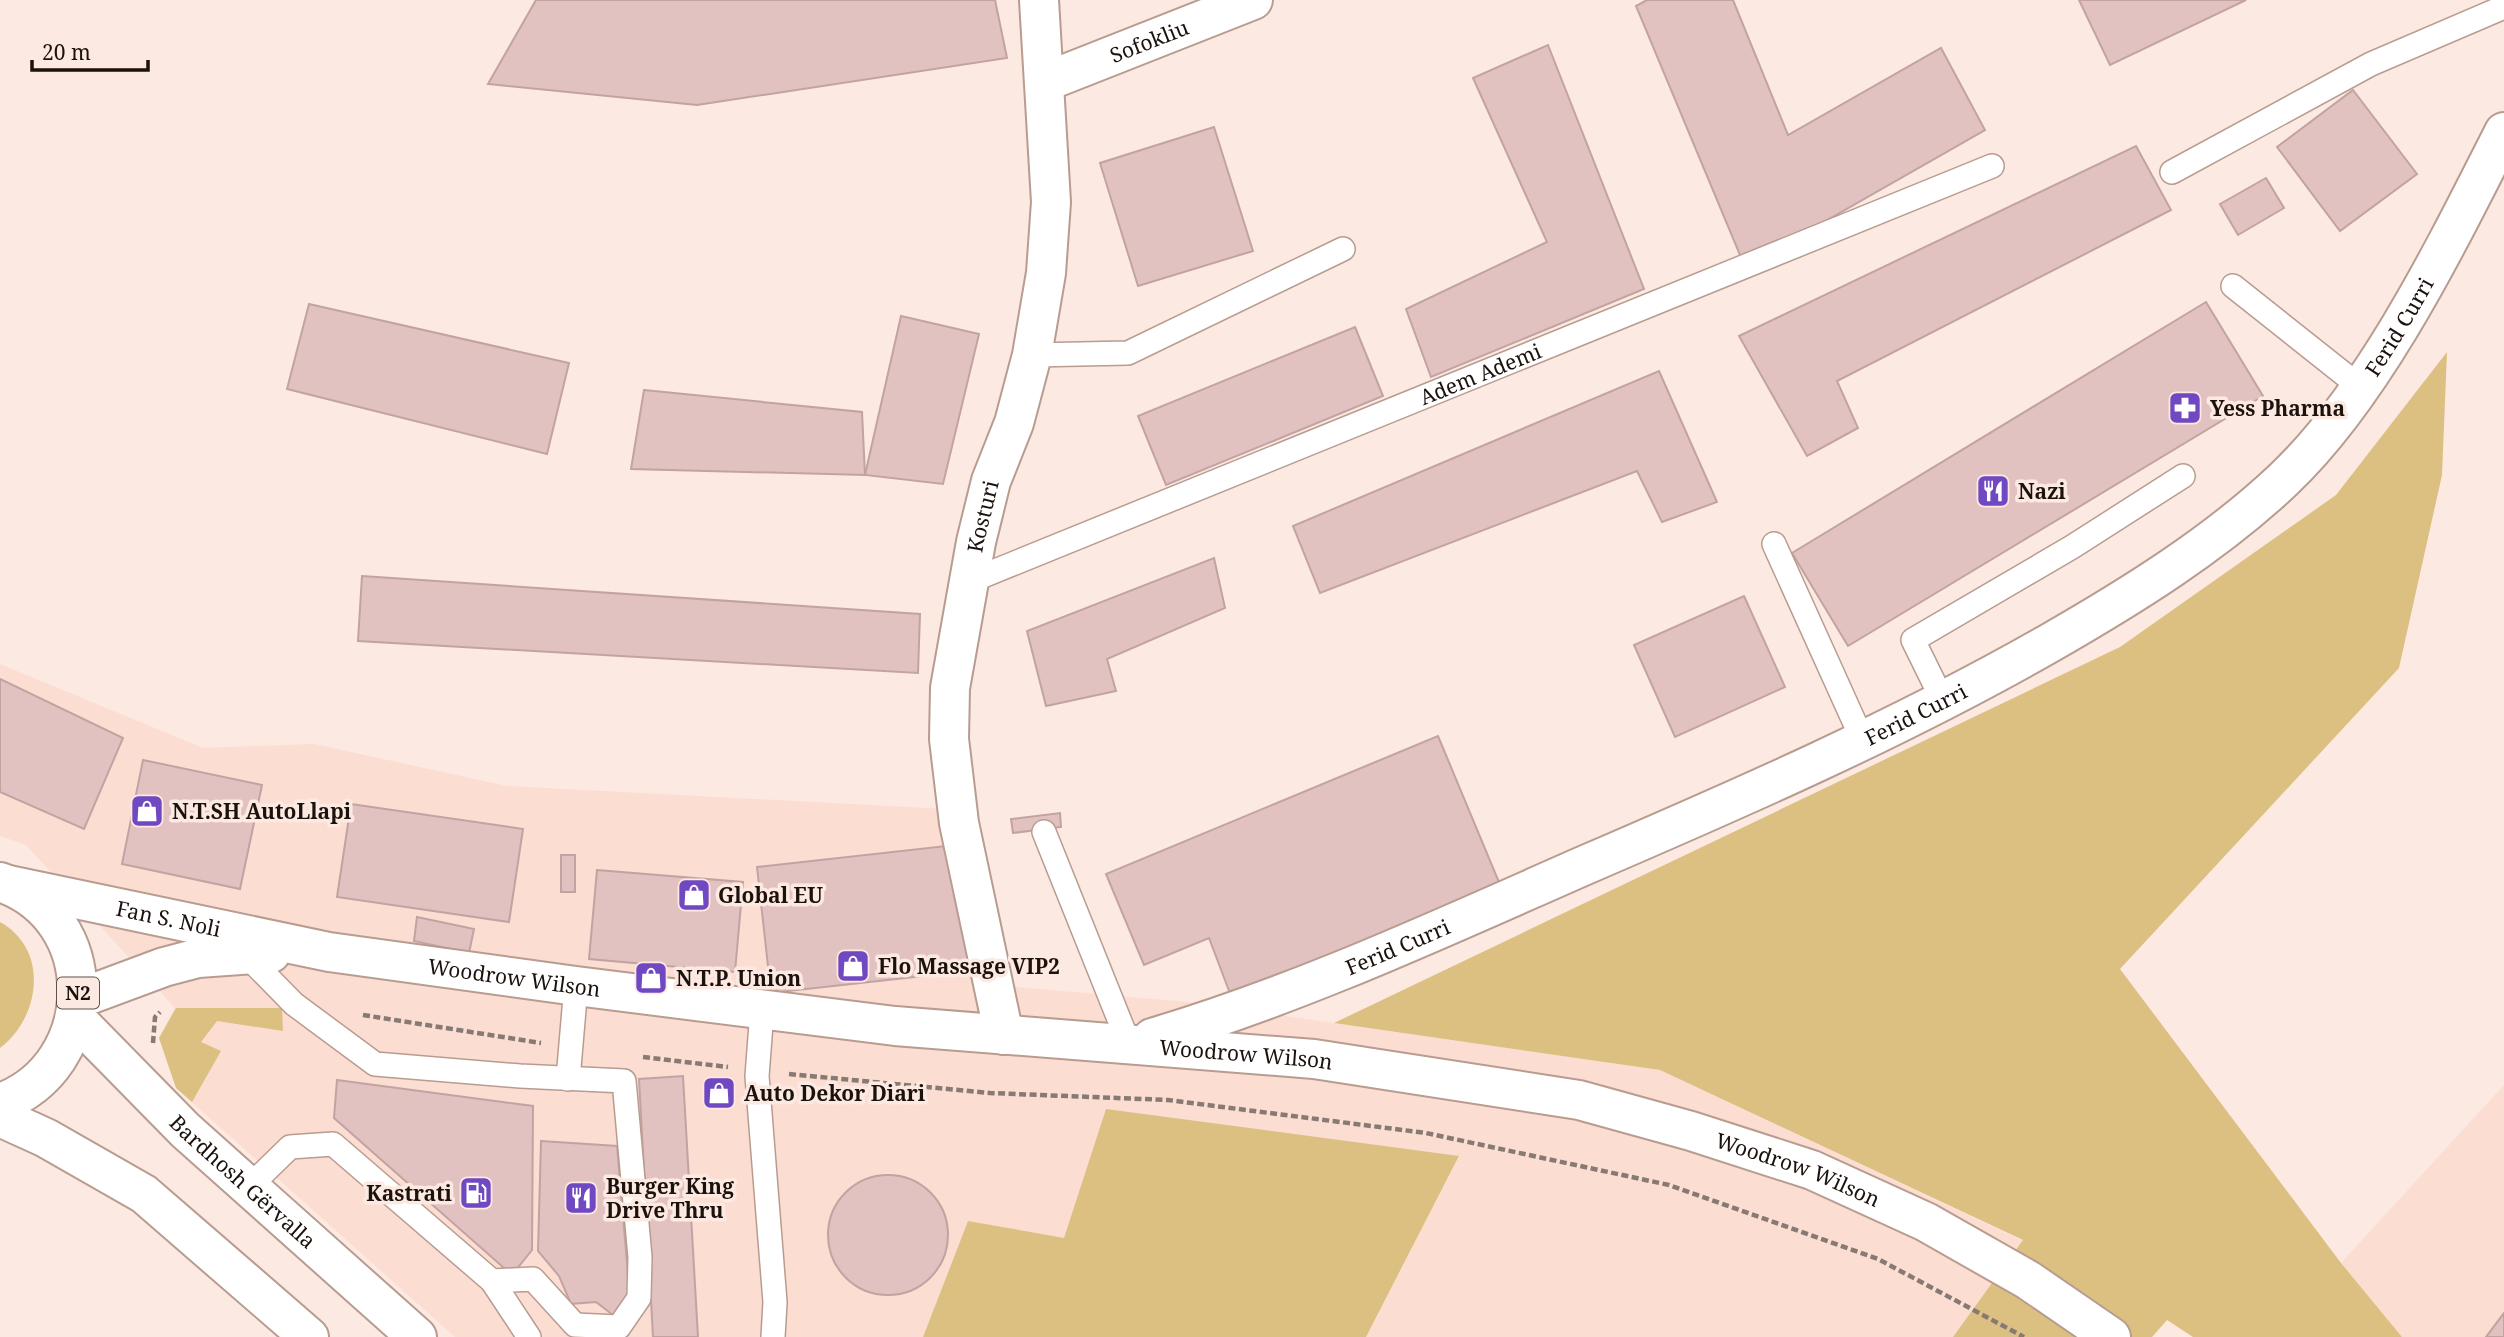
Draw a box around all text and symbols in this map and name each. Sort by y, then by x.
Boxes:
street label: Sofokliu [1106,13,1193,69]
scale bar [32,28,147,72]
text: 20 m [42,38,91,66]
street label: Ferid Curri [2358,272,2440,382]
street label: Adem Ademi [1415,337,1546,411]
pharmacy icon: Yess Pharma [2166,389,2204,427]
place label: Yess Pharma [2210,394,2345,422]
restaurant icon: Nazi [1974,472,2012,510]
street label: Kosturi [960,477,1005,555]
place label: Nazi [2018,477,2066,505]
street label: Ferid Curri [1860,677,1972,752]
shop icon: N.T.SH AutoLlapi [128,792,166,830]
place label: N.T.SH AutoLlapi [172,797,352,825]
shop icon: Global EU [675,876,713,914]
place label: Global EU [718,881,823,909]
street label: Fan S. Noli [114,894,224,943]
street label: Ferid Curri [1341,912,1454,981]
shop icon: Flo Massage VIP2 [834,947,872,985]
street label: Woodrow Wilson [426,952,602,1003]
place label: Flo Massage VIP2 [878,952,1060,980]
shop icon: N.T.P. Union [632,959,670,997]
place label: N.T.P. Union [676,964,801,992]
road number: N2 [57,978,99,1009]
street label: Woodrow Wilson [1158,1033,1335,1076]
shop icon: Auto Dekor Diari [700,1074,738,1112]
place label: Auto Dekor Diari [744,1079,926,1107]
street label: Bardhosh Gërvalla [164,1109,322,1254]
street label: Woodrow Wilson [1712,1126,1885,1213]
place label: Burger King Drive Thru [606,1172,734,1224]
fuel station icon: Kastrati [457,1174,495,1212]
place label: Kastrati [366,1179,453,1207]
restaurant icon: Burger King Drive Thru [562,1179,600,1217]

